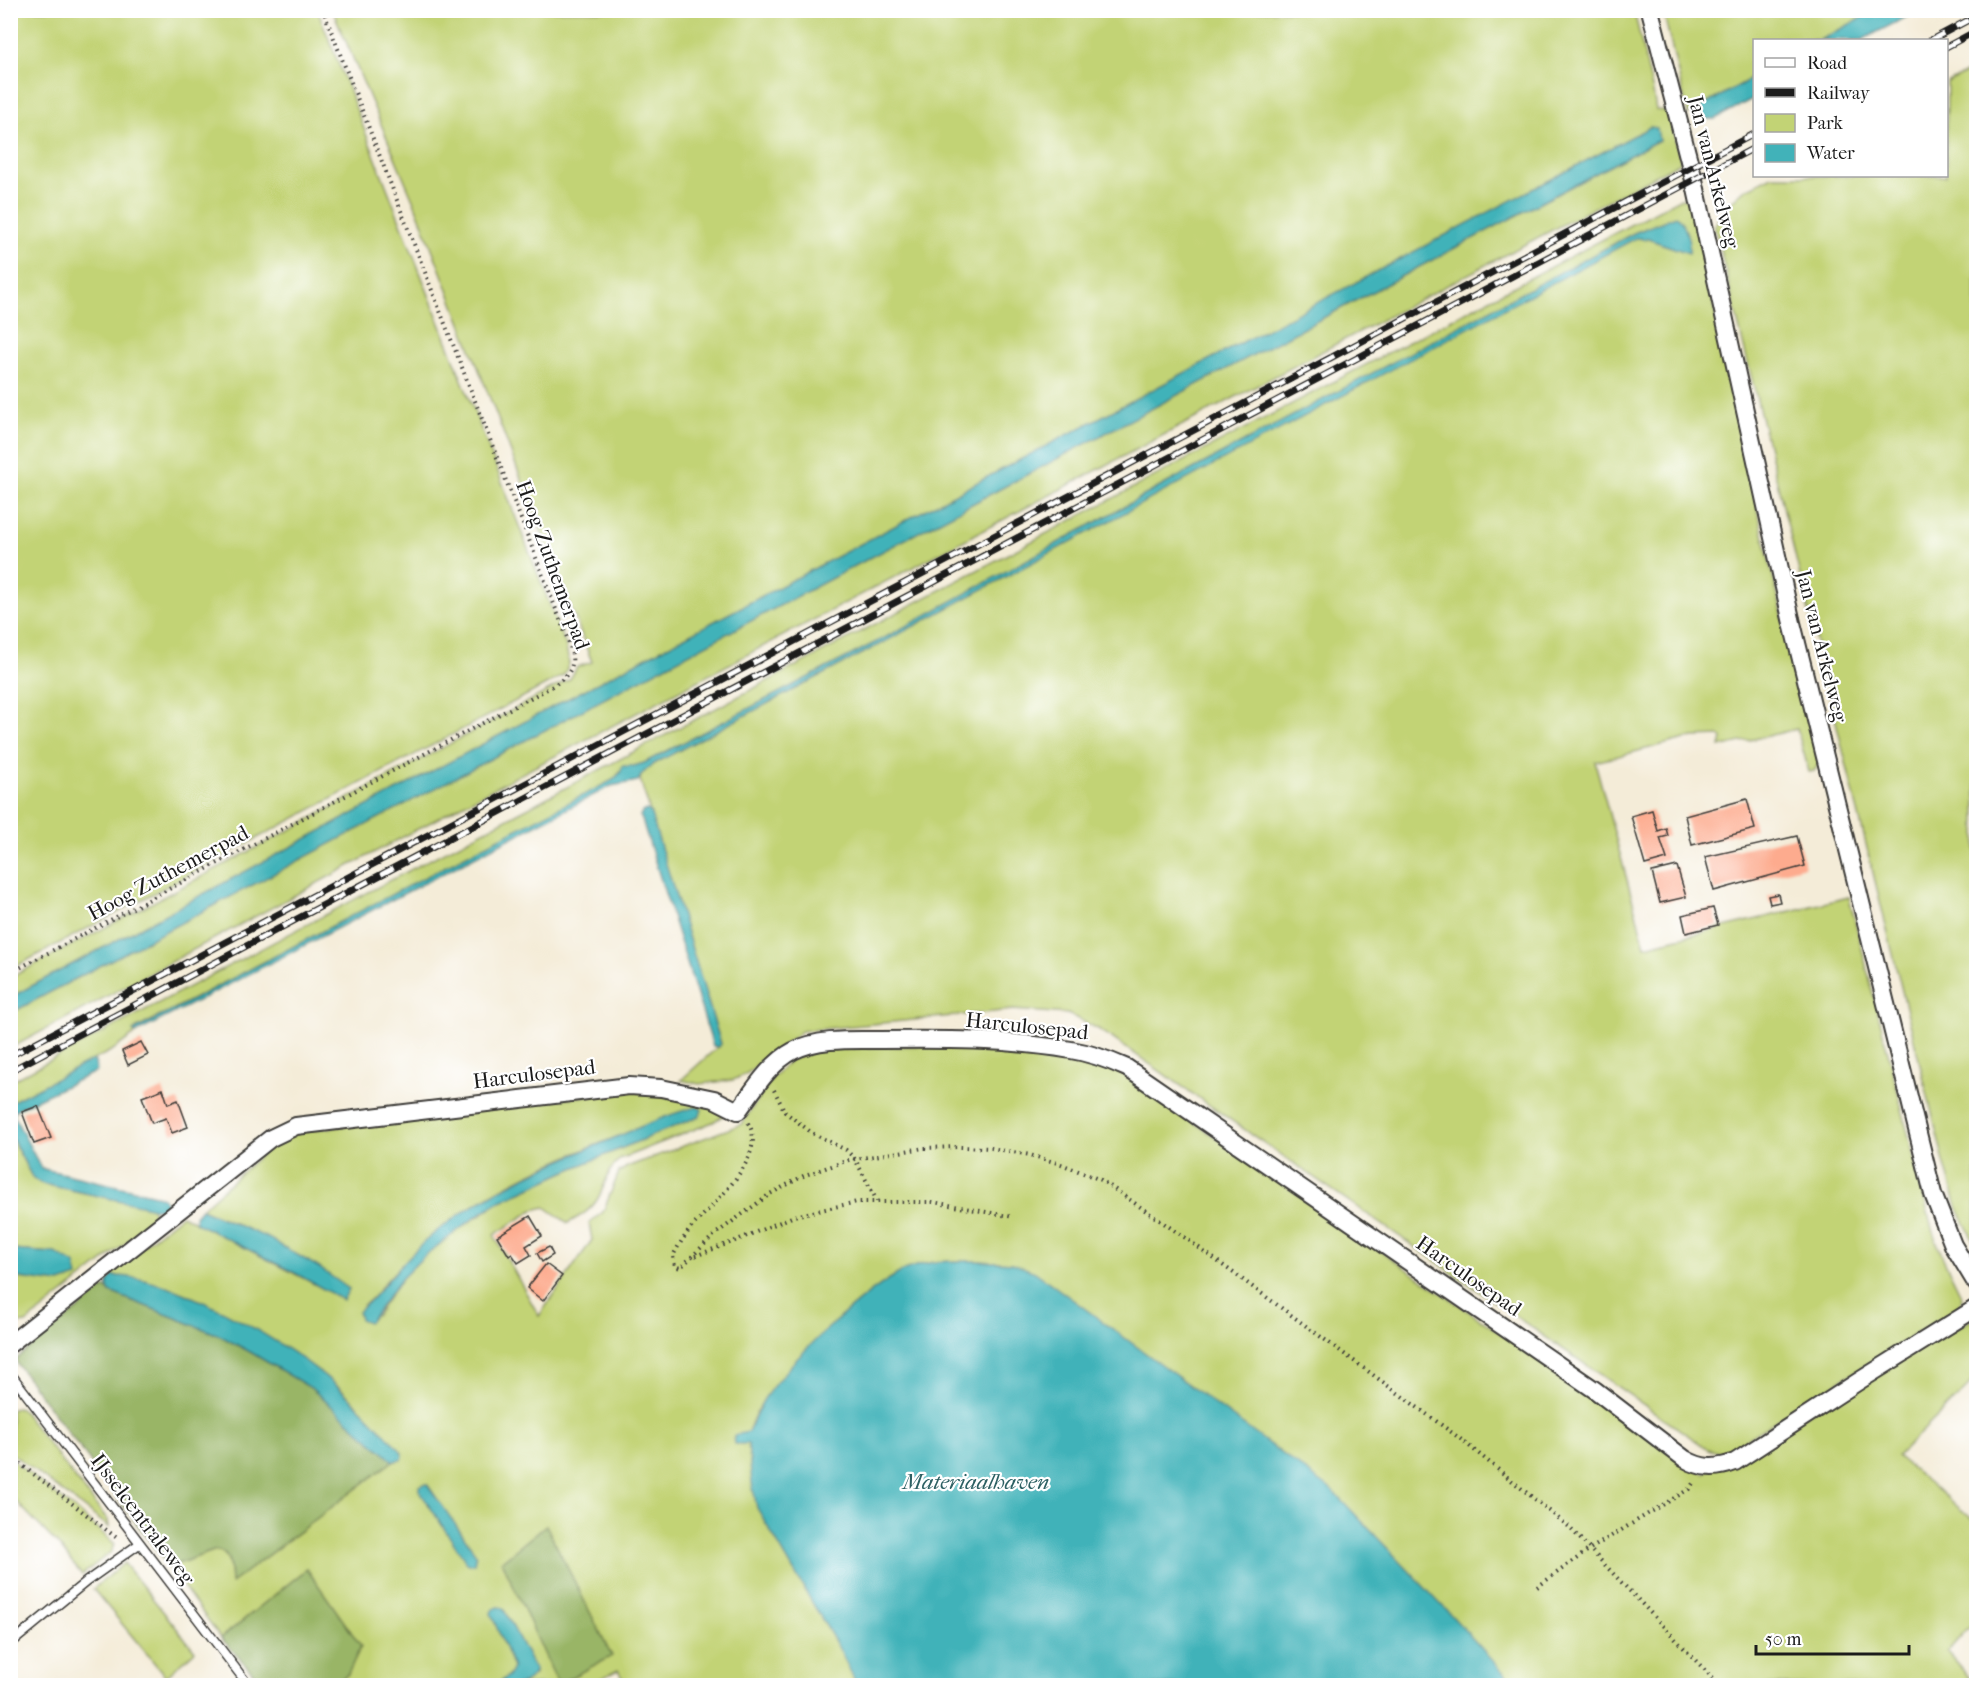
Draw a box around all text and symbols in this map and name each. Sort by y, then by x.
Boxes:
legend [1753,39,1948,177]
text: Road [1807,53,1847,74]
text: Railway [1807,83,1871,104]
street label: Jan van Arkelweg [1683,91,1745,251]
text: Park [1807,113,1844,134]
text: Water [1806,143,1855,164]
street label: Hoog Zuthemerpad [511,477,595,654]
street label: Jan van Arkelweg [1791,565,1853,725]
street label: Hoog Zuthemerpad [83,820,253,926]
street label: Harculosepad [964,1008,1090,1044]
street label: Harculosepad [471,1055,597,1093]
street label: Harculosepad [1412,1231,1527,1322]
street label: IJsselcentraleweg [86,1449,200,1590]
water label: Materiaalhaven [901,1469,1049,1495]
scale bar [1756,1618,1909,1656]
text: 50 m [1765,1629,1802,1650]

